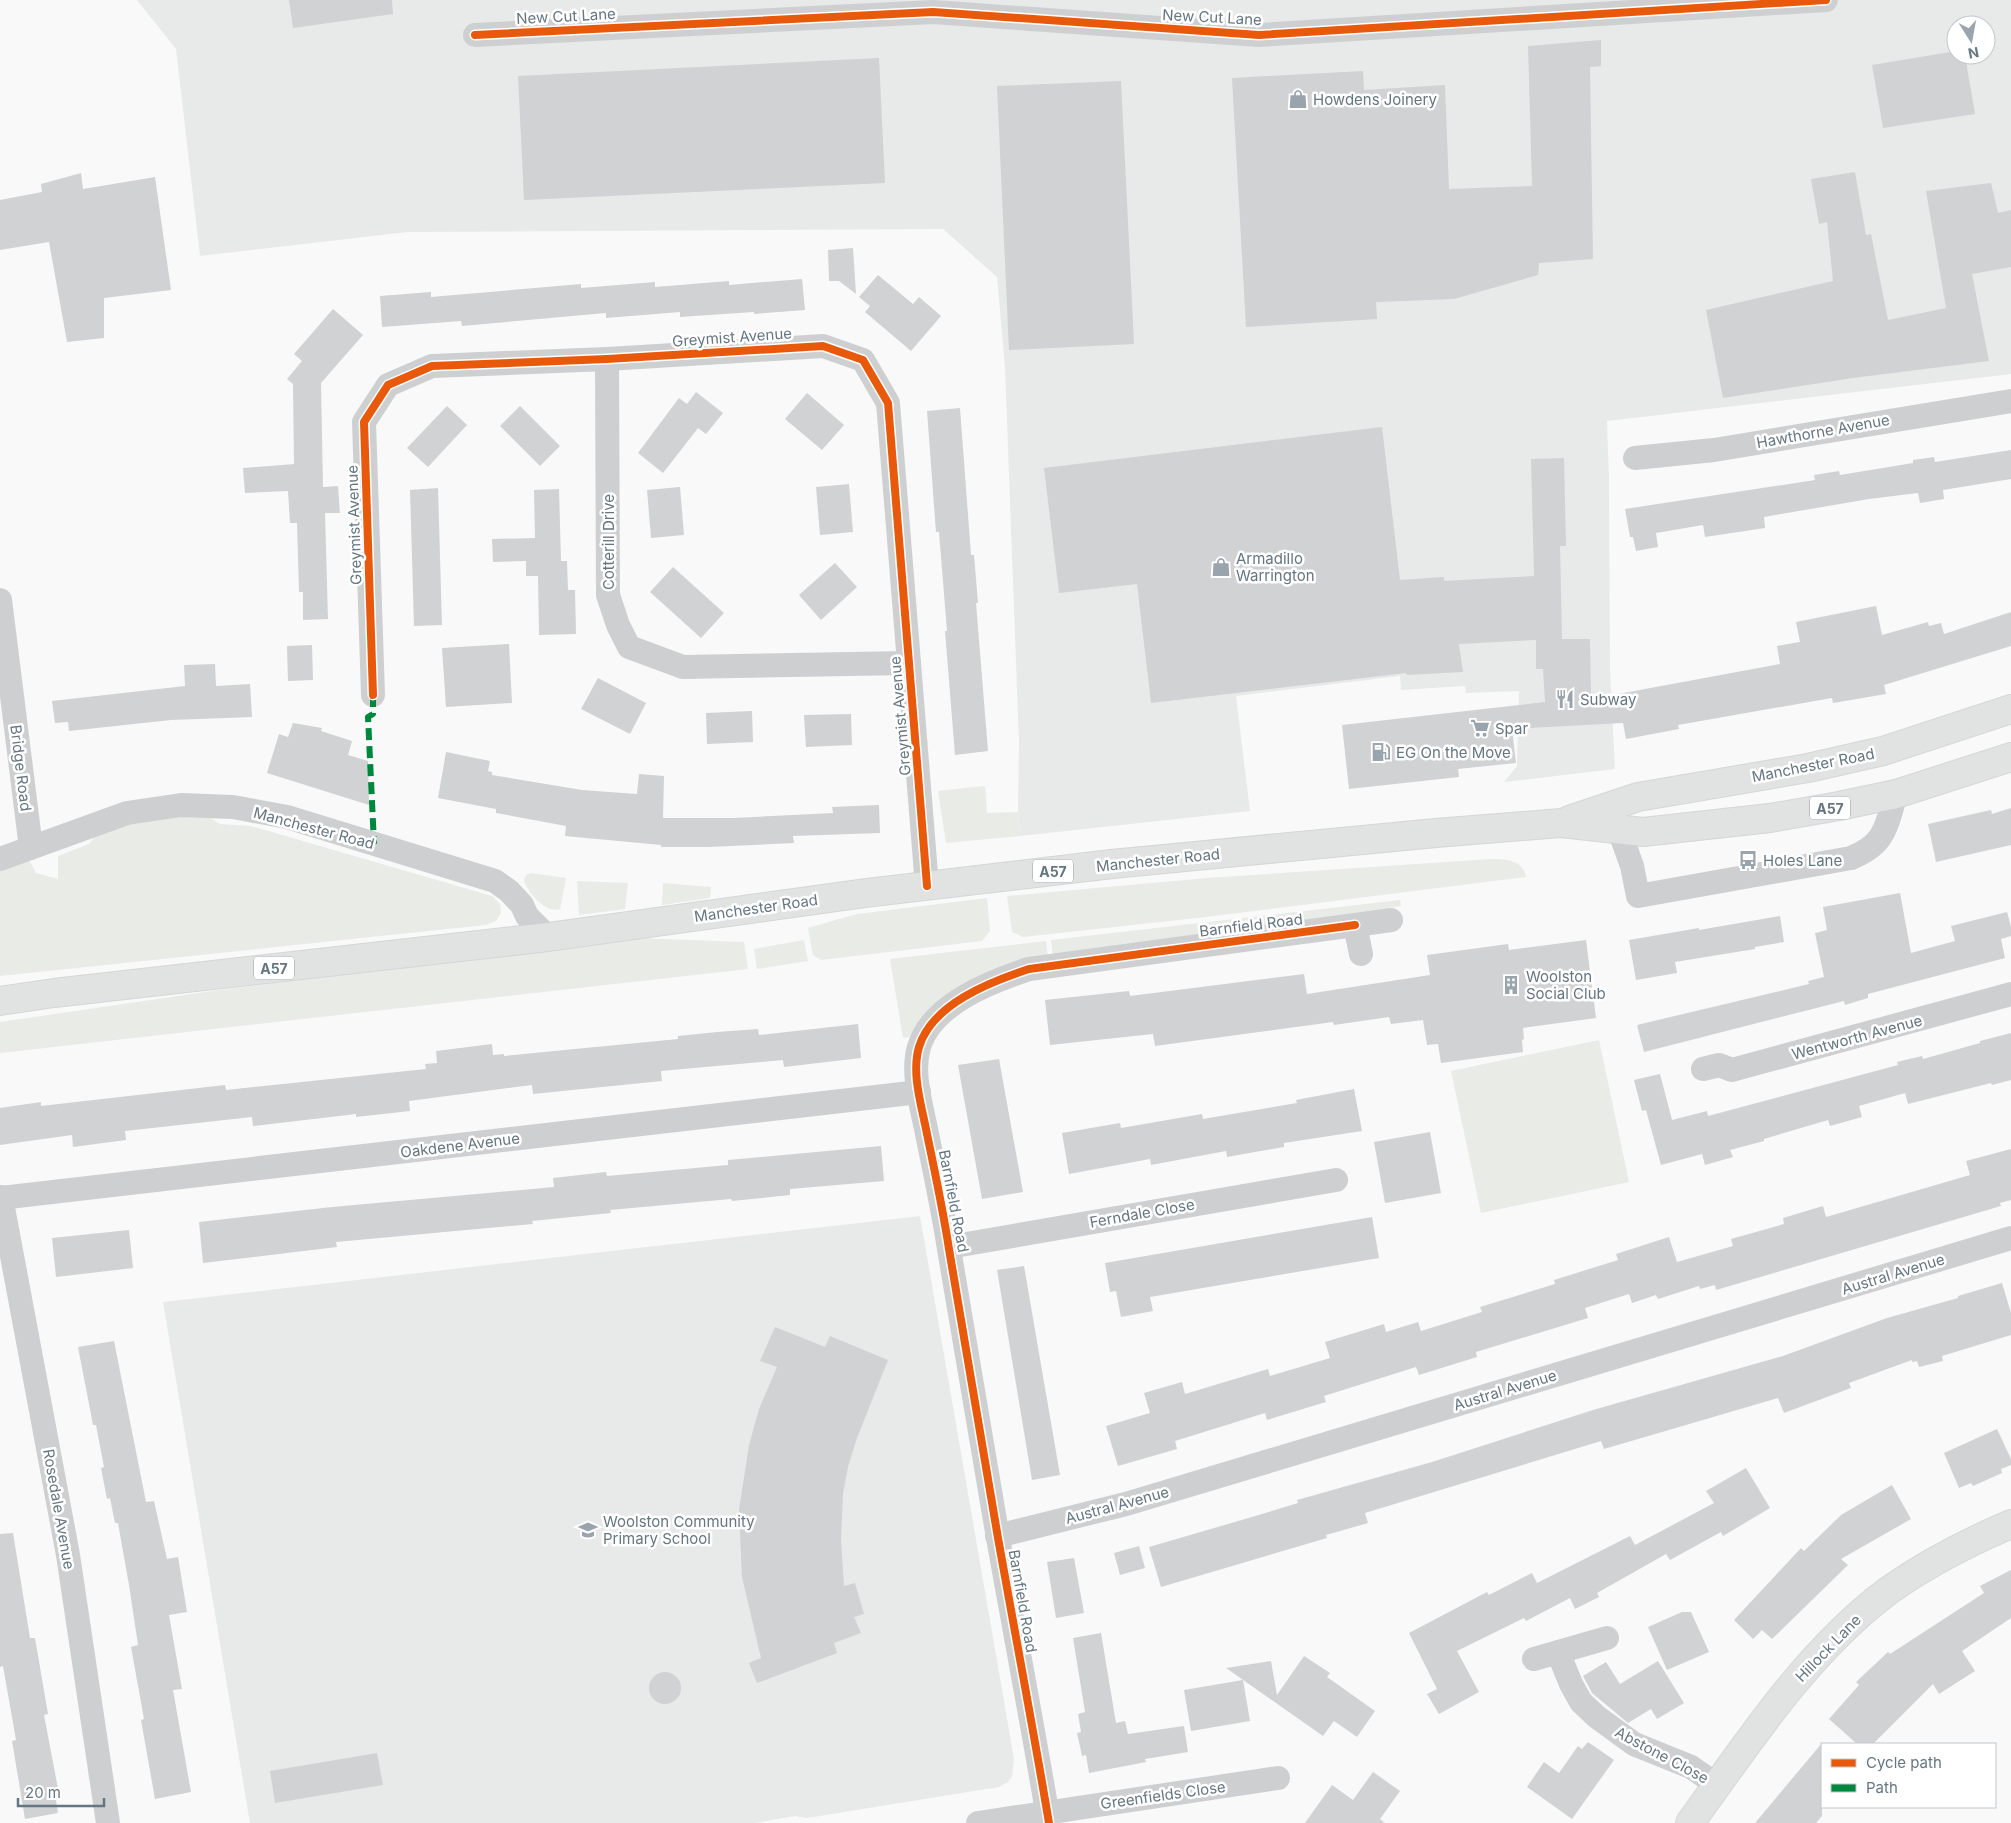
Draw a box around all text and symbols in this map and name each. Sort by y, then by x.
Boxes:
street label: New Cut Lane [516,4,616,28]
street label: New Cut Lane [1162,5,1262,29]
north arrow [1946,15,1996,65]
text: N [1967,44,1980,63]
shop icon: Howdens Joinery [1287,88,1309,110]
place label: Howdens Joinery [1313,90,1437,109]
street label: Greymist Avenue [671,323,793,351]
street label: Hawthorne Avenue [1755,410,1891,452]
street label: Greymist Avenue [342,465,366,585]
street label: Cotterill Drive [599,494,618,590]
place label: Armadillo Warrington [1236,549,1315,585]
shop icon: Armadillo Warrington [1210,556,1232,578]
street label: Greymist Avenue [885,655,915,777]
restaurant icon: Subway [1554,688,1576,710]
place label: Subway [1580,690,1637,709]
supermarket icon: Spar [1469,717,1491,739]
place label: Spar [1495,719,1528,738]
street label: Bridge Road [6,724,36,812]
fuel station icon: EG On the Move [1370,741,1392,763]
place label: EG On the Move [1396,743,1511,762]
street label: Manchester Road [1750,744,1876,786]
road number: A57 [1810,796,1850,820]
street label: Manchester Road [251,803,377,853]
street label: Manchester Road [1095,844,1221,876]
bus stop icon: Holes Lane [1737,849,1759,871]
place label: Holes Lane [1763,851,1842,870]
road number: A57 [1033,859,1073,882]
street label: Manchester Road [693,890,819,926]
street label: Barnfield Road [1198,909,1304,941]
road number: A57 [254,956,294,980]
place label: Woolston Social Club [1526,967,1606,1003]
building icon: Woolston Social Club [1500,974,1522,996]
street label: Wentworth Avenue [1790,1010,1924,1064]
street label: Oakdene Avenue [399,1128,521,1162]
street label: Barnfield Road [935,1148,973,1254]
street label: Ferndale Close [1088,1194,1196,1232]
street label: Austral Avenue [1839,1249,1947,1299]
street label: Austral Avenue [1451,1365,1559,1415]
street label: Rosedale Avenue [39,1447,79,1571]
street label: Austral Avenue [1063,1482,1171,1528]
place label: Woolston Community Primary School [603,1512,755,1548]
school or university icon: Woolston Community Primary School [577,1519,599,1541]
street label: Barnfield Road [1005,1548,1041,1654]
street label: Hillock Lane [1791,1610,1865,1686]
street label: Abstone Close [1612,1722,1712,1788]
legend [1821,1743,1996,1808]
text: Cycle path [1866,1753,1942,1772]
scale bar [18,1776,104,1808]
street label: Greenfields Close [1099,1777,1227,1813]
text: Path [1866,1778,1898,1797]
text: 20 m [25,1783,61,1802]

